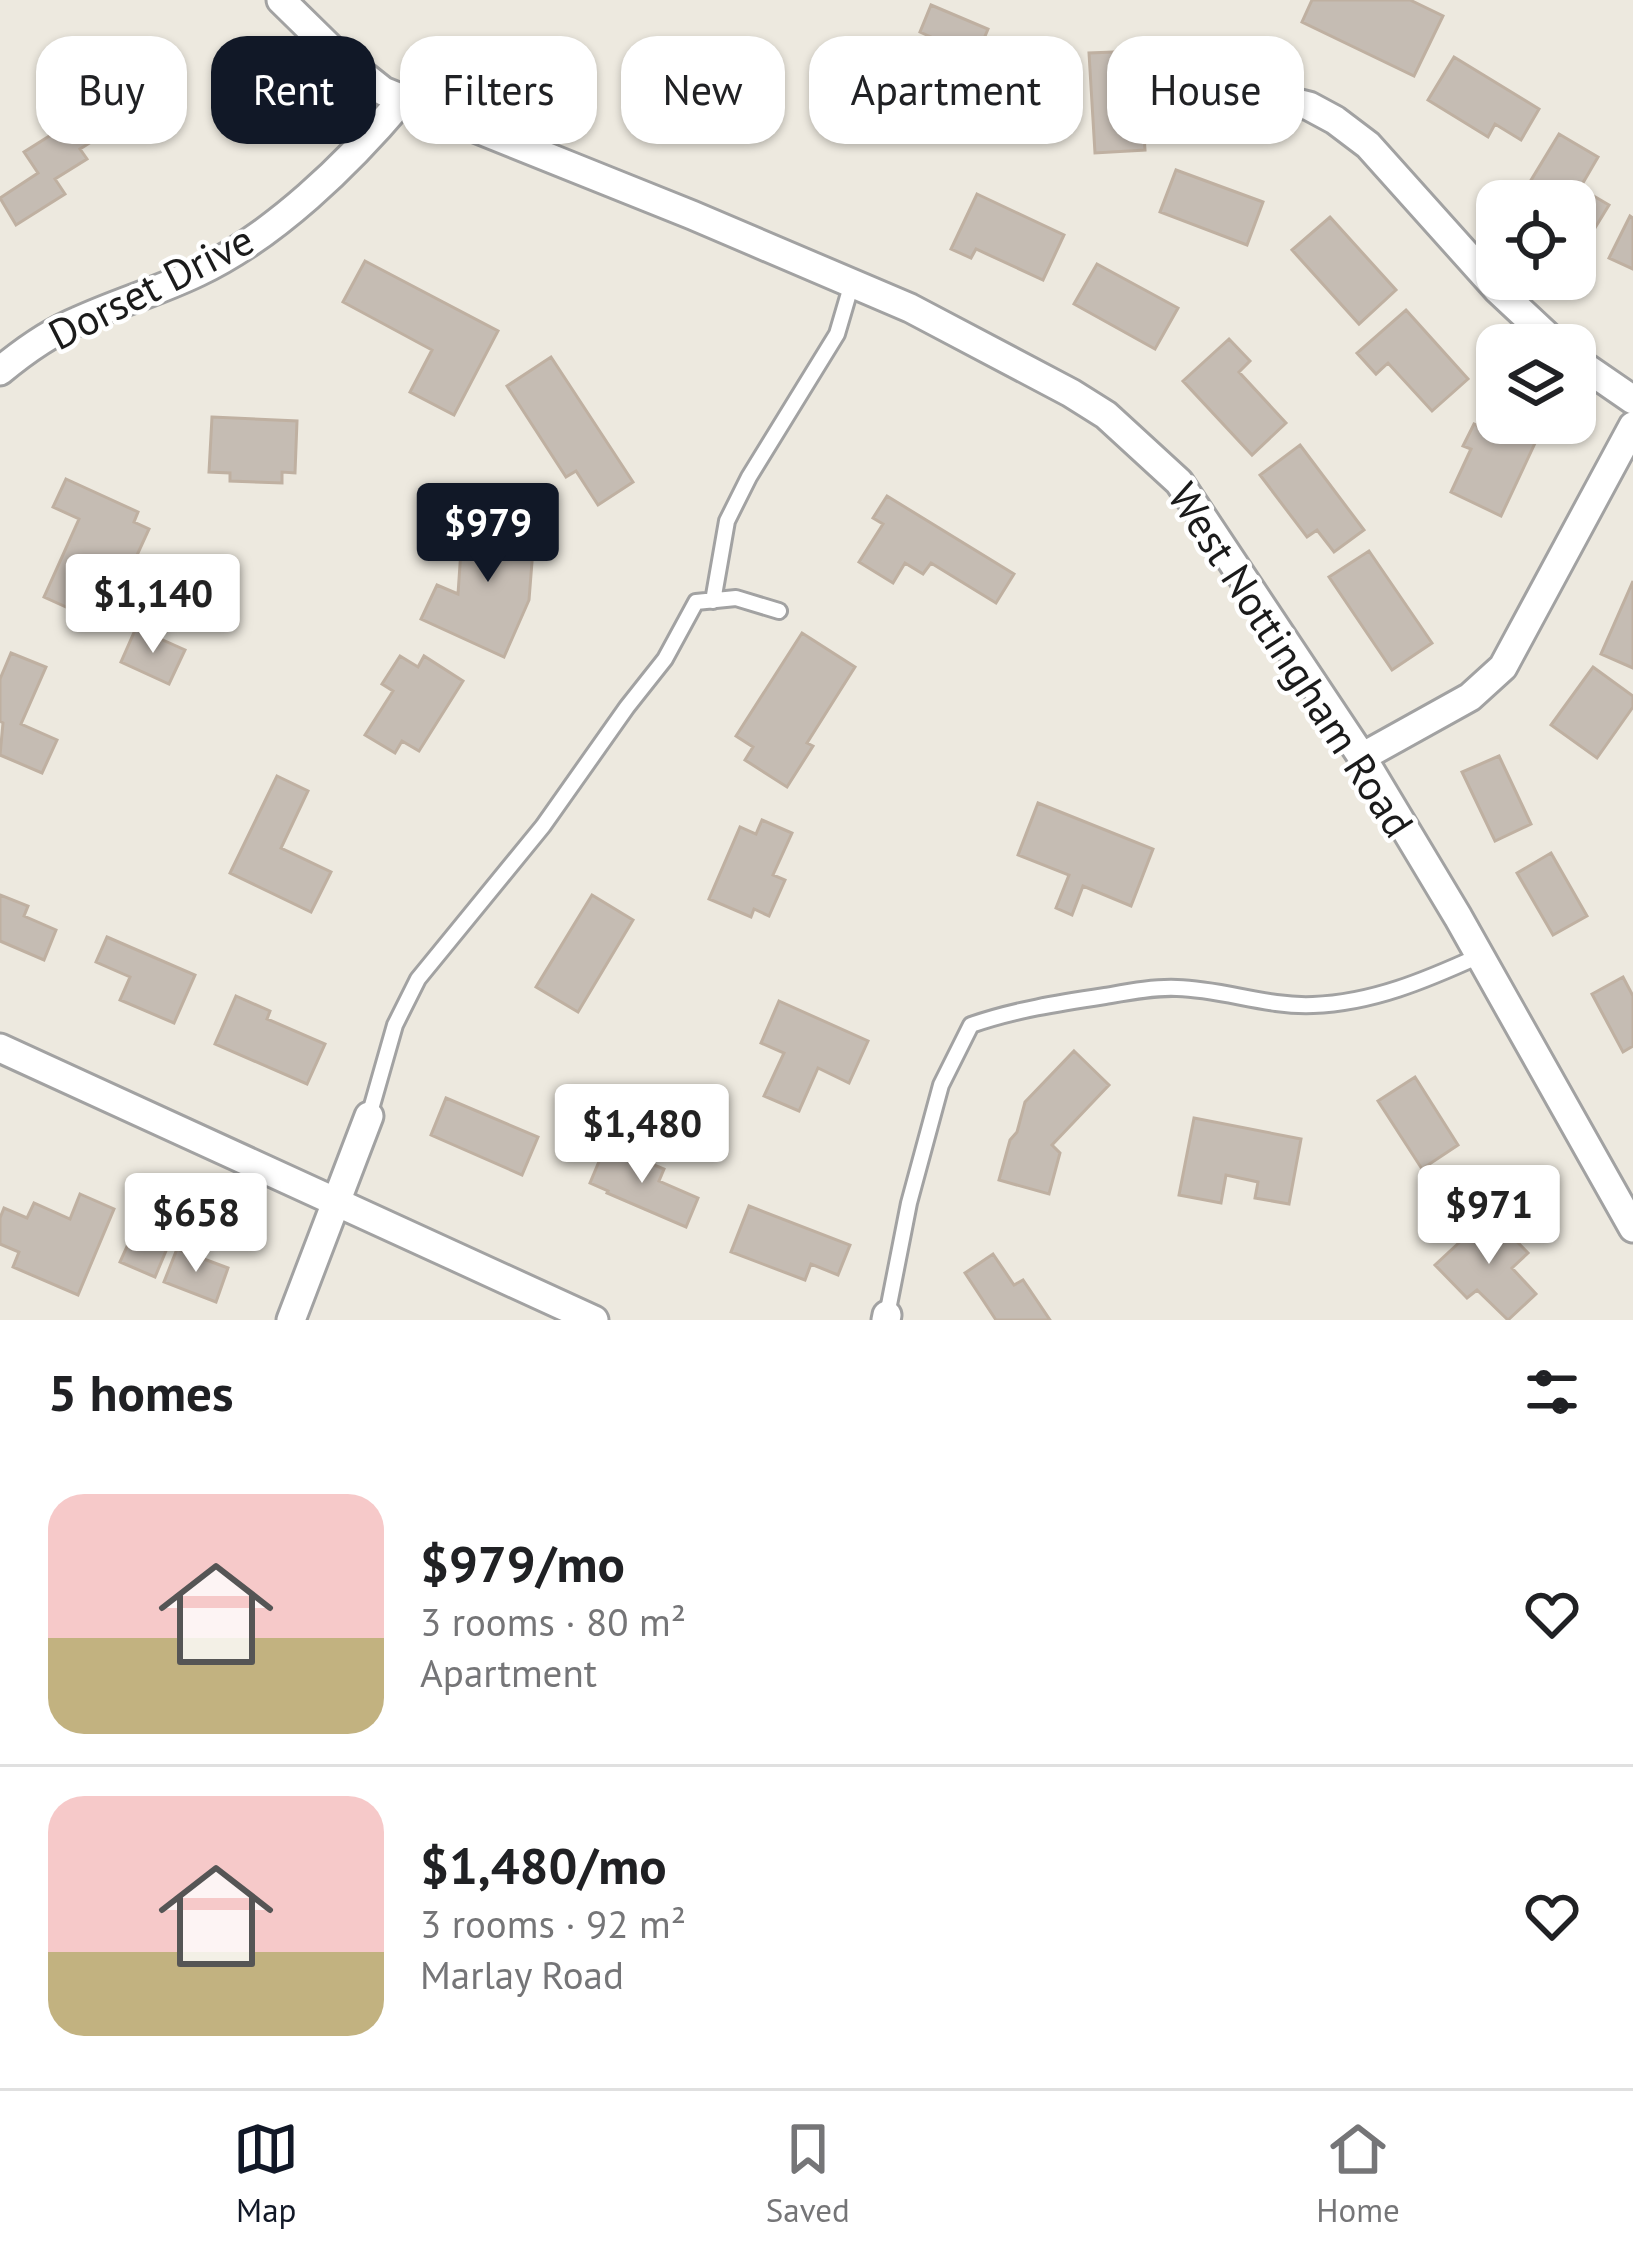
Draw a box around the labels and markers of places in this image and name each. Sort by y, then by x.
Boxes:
pin: $979 [417,483,559,585]
pin: $1,140 [55,554,251,656]
pin: $1,480 [544,1084,740,1186]
pin: $971 [1418,1165,1560,1267]
pin: $658 [125,1173,267,1275]

